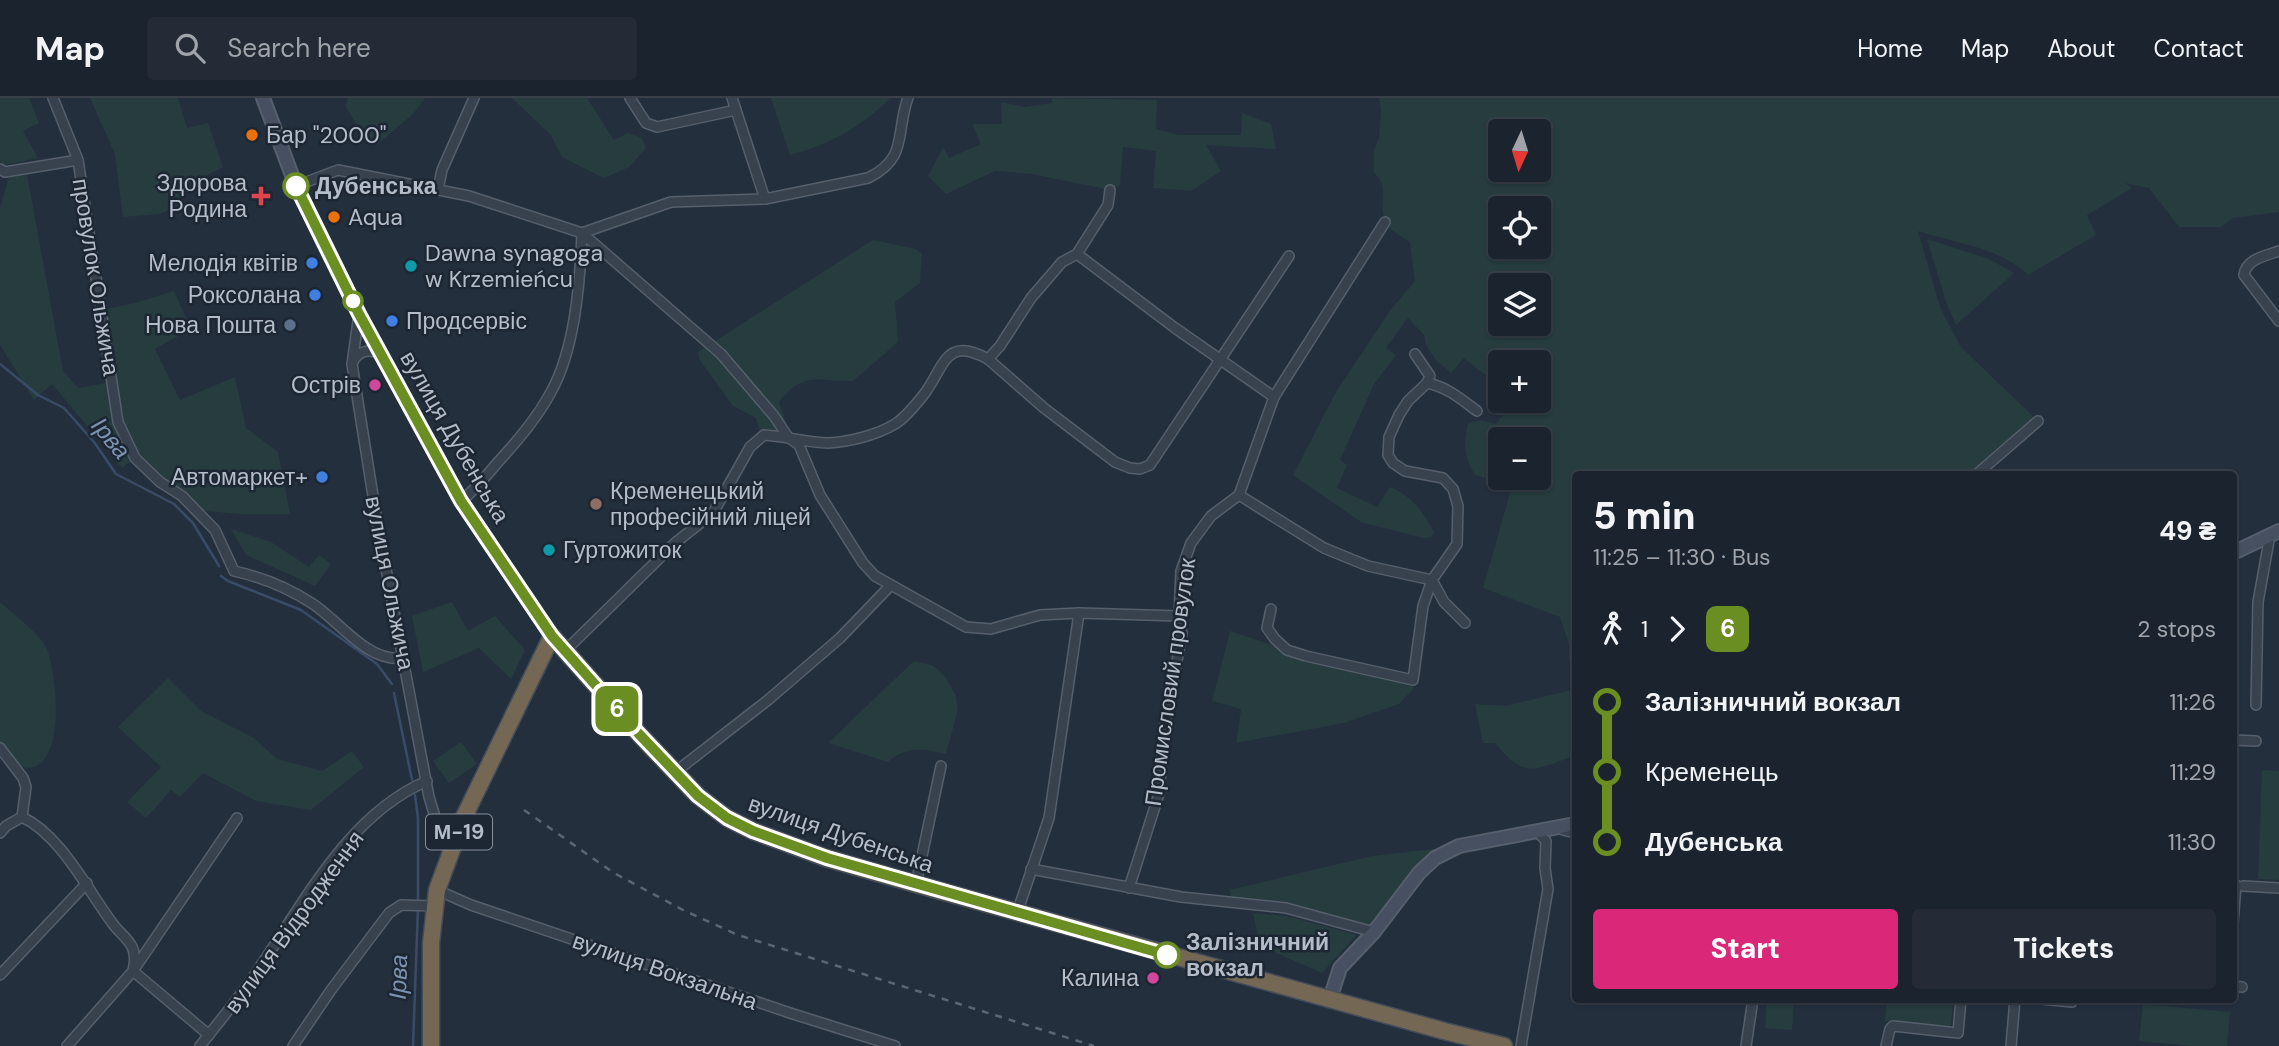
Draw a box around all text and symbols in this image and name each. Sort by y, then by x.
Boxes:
search box [147,17,637,80]
text: Map [35,27,105,70]
icon: search [171,29,209,67]
text: Search here [227,31,371,65]
text: Home [1857,33,1923,64]
text: Map [1961,33,2009,64]
text: About [2047,33,2116,64]
text: Contact [2154,33,2244,64]
north arrow [1488,119,1550,182]
map controls [1488,119,1551,490]
place label: Бар "2000" [266,120,386,150]
marker: Бар "2000" [244,127,260,143]
place label: Здорова Родина [157,168,247,224]
place label: Дубенська [315,171,437,201]
marker: Дубенська [283,173,309,199]
street label: провулок Ольжича [66,176,126,378]
marker: Здорова Родина [253,188,269,204]
button: locate [1488,196,1551,259]
place label: Aqua [348,202,403,232]
marker: Aqua [326,209,342,225]
place label: Dawna synagoga w Krzemieńcu [425,238,603,294]
place label: Мелодія квітів [148,248,298,278]
marker: Мелодія квітів [304,255,320,271]
marker: Dawna synagoga w Krzemieńcu [403,258,419,274]
button: layers [1488,273,1551,336]
place label: Роксолана [188,280,301,310]
marker: Роксолана [307,287,323,303]
unlabelled marker [343,291,363,311]
place label: Продсервіс [406,306,527,336]
place label: Нова Пошта [145,310,276,340]
marker: Продсервіс [384,313,400,329]
marker: Нова Пошта [282,317,298,333]
street label: вулиця Дубенська [394,346,517,529]
button: + [1488,350,1551,413]
place label: Острів [291,370,361,400]
marker: Острів [367,377,383,393]
water label: Ірва [85,411,137,465]
button: − [1488,427,1551,490]
place label: Автомаркет+ [171,462,308,492]
marker: Автомаркет+ [314,469,330,485]
place label: Кременецький професійний ліцей [610,476,811,532]
text: 5 min [1593,491,1696,541]
street label: вулиця Ольжича [358,493,422,673]
marker: Кременецький професійний ліцей [588,496,604,512]
text: 49 ₴ [2159,514,2216,548]
place label: Гуртожиток [563,535,683,565]
marker: Гуртожиток [541,542,557,558]
text: 11:25 – 11:30 · Bus [1593,542,1771,572]
street label: Промисловий провулок [1138,555,1202,808]
icon: walk [1593,610,1631,648]
icon: forward [1658,610,1696,648]
text: 6 [1720,613,1735,644]
text: 1 [1641,614,1648,644]
text: 2 stops [2137,614,2216,644]
text: Залізничний вокзал [1645,685,1901,719]
line badge: 6 [594,686,640,732]
text: 11:26 [2169,687,2216,717]
text: 6 [609,693,625,724]
text: Кременець [1645,755,1779,789]
text: 11:29 [2170,757,2216,787]
street label: вулиця Дубенська [744,788,938,880]
road number: М-19 [426,814,492,850]
street label: вулиця Відродження [217,825,371,1019]
text: Дубенська [1645,825,1782,859]
text: 11:30 [2168,827,2216,857]
button: Start [1593,909,1898,989]
button: Tickets [1912,909,2216,989]
street label: вулиця Вокзальна [569,925,762,1017]
place label: Залізничний вокзал [1186,927,1329,983]
marker: Залізничний вокзал [1154,942,1180,968]
water label: Ірва [382,954,414,1000]
place label: Калина [1061,963,1139,993]
marker: Калина [1145,970,1161,986]

